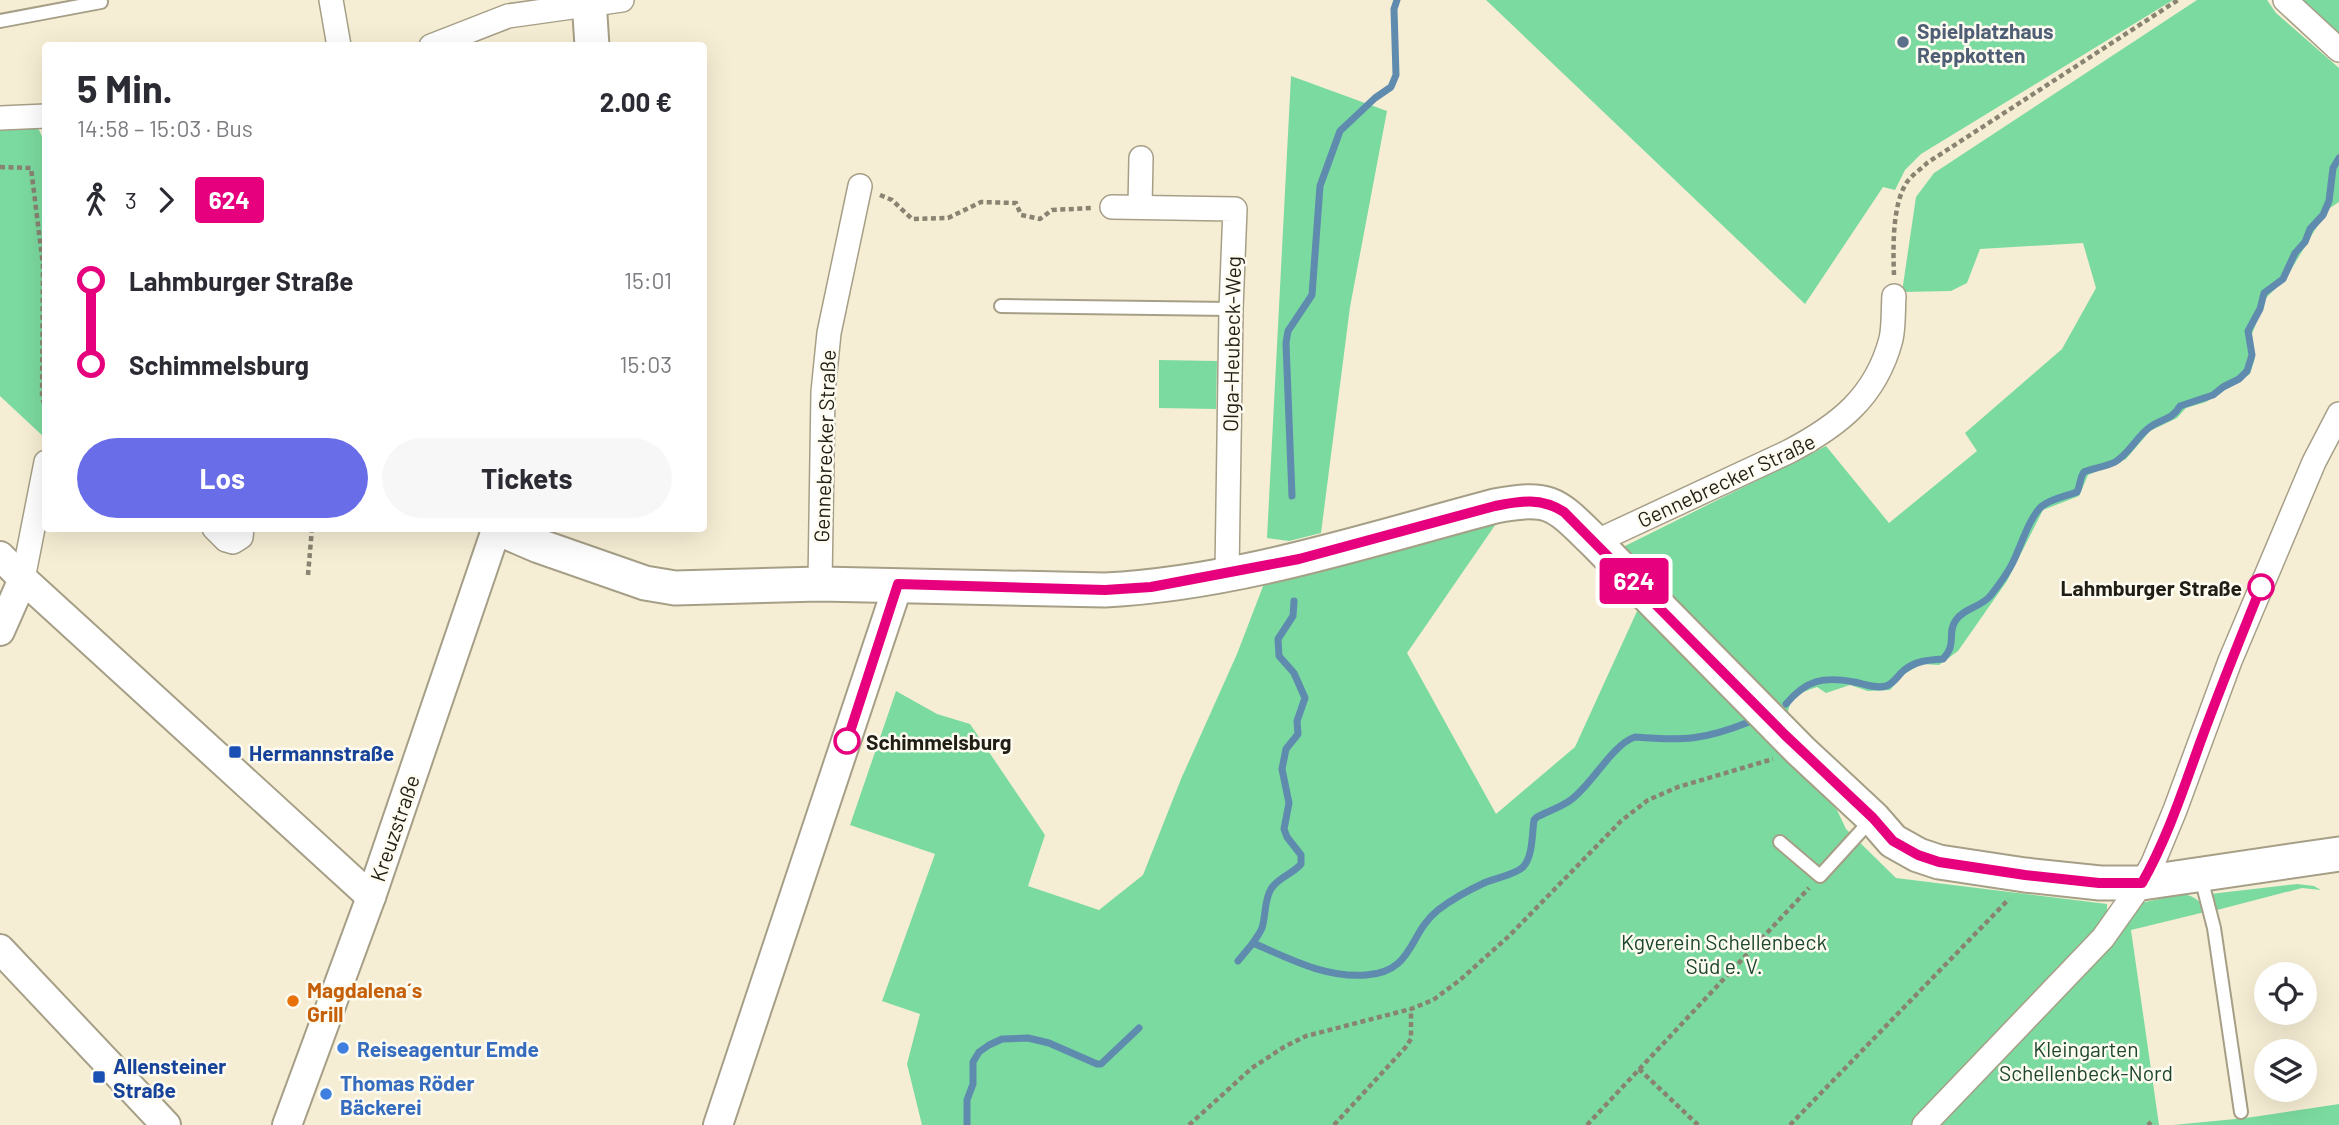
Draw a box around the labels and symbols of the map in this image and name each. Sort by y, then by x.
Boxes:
place label: Spielplatzhaus Reppkotten [1917,18,2053,67]
marker: Spielplatzhaus Reppkotten [1895,34,1911,50]
street label: Olga-Heubeck-Weg [1217,256,1245,432]
street label: Gennebrecker Straße [808,349,840,543]
street label: Gennebrecker Straße [1633,428,1819,532]
line badge: 624 [1594,558,1674,604]
marker: Lahmburger Straße [2248,574,2274,600]
place label: Lahmburger Straße [2061,575,2242,600]
marker: Schimmelsburg [834,728,860,754]
place label: Schimmelsburg [866,729,1011,754]
place label: Hermannstraße [249,740,394,765]
marker: Hermannstraße [227,744,243,760]
street label: Kreuzstraße [364,771,424,885]
park label: Kgverein Schellenbeck Süd e. V. [1621,929,1827,978]
place label: Magdalena´s Grill [307,977,422,1026]
marker: Magdalena´s Grill [285,993,301,1009]
place label: Reiseagentur Emde [357,1036,539,1061]
park label: Kleingarten Schellenbeck-Nord [1999,1036,2173,1085]
marker: Reiseagentur Emde [335,1040,351,1056]
place label: Allensteiner Straße [113,1053,226,1102]
marker: Allensteiner Straße [91,1069,107,1085]
place label: Thomas Röder Bäckerei [340,1070,474,1119]
marker: Thomas Röder Bäckerei [318,1086,334,1102]

